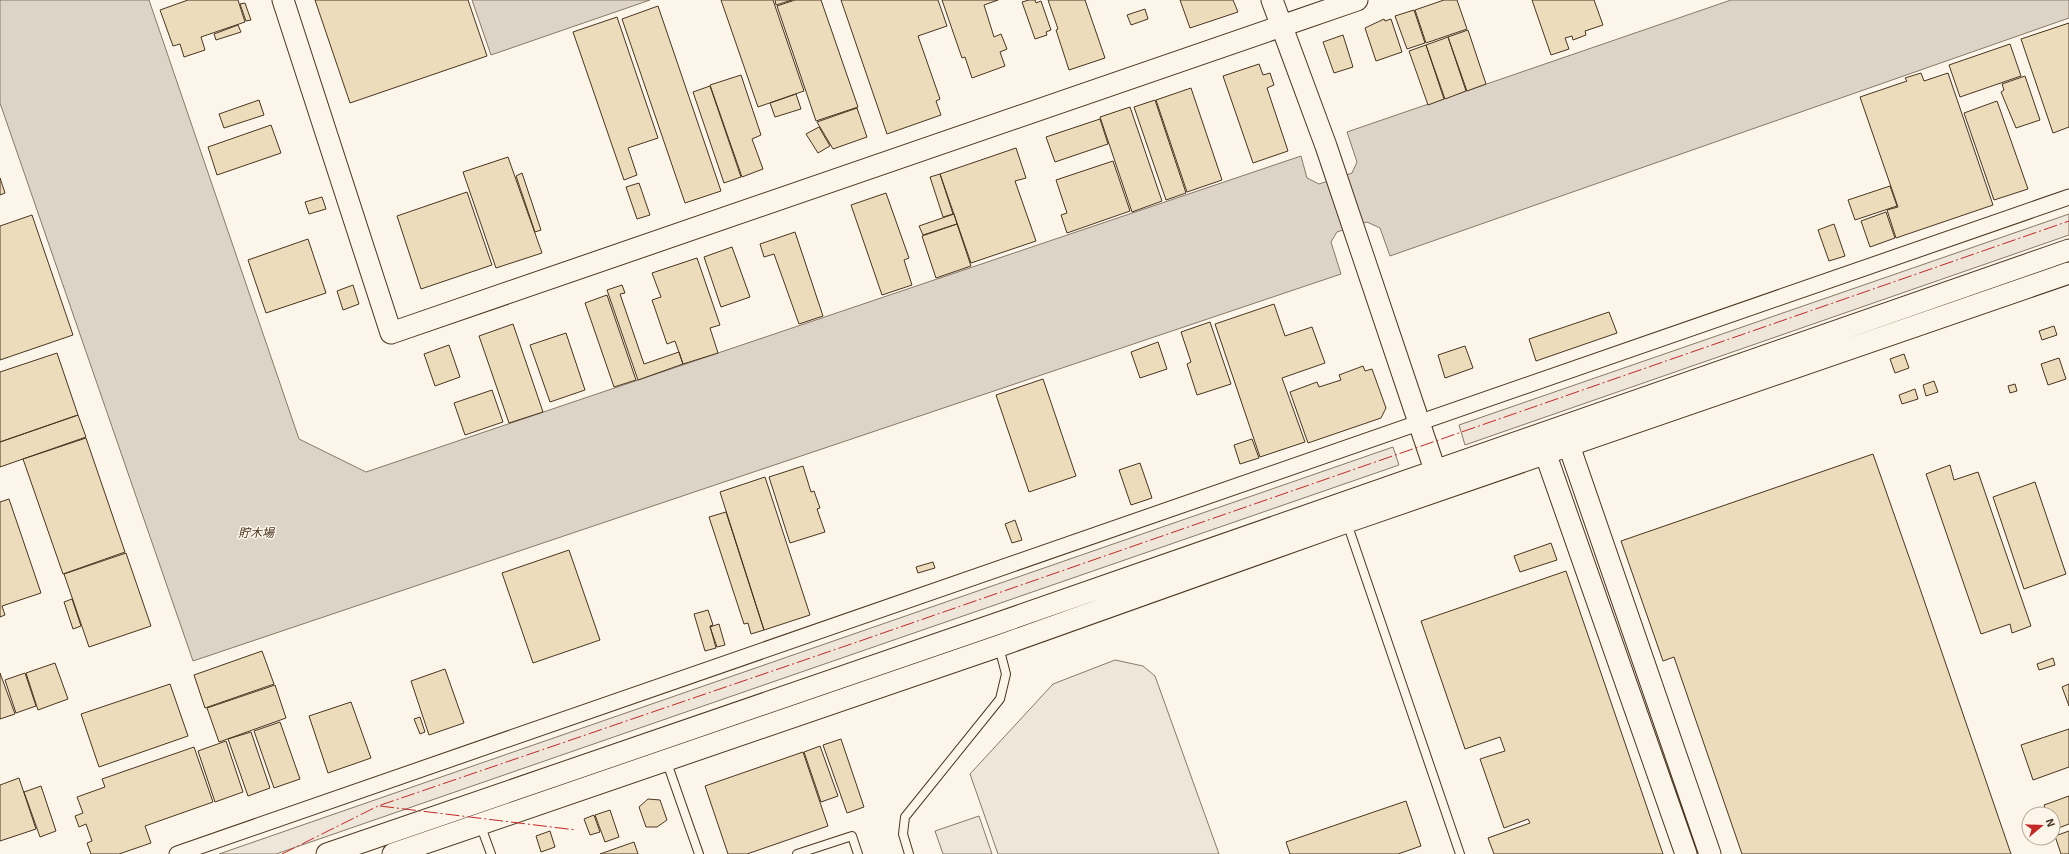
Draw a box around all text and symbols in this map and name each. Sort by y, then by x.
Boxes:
water label: 貯木場 [238,525,276,539]
north arrow [2021,806,2061,846]
text: N [2043,817,2058,829]

